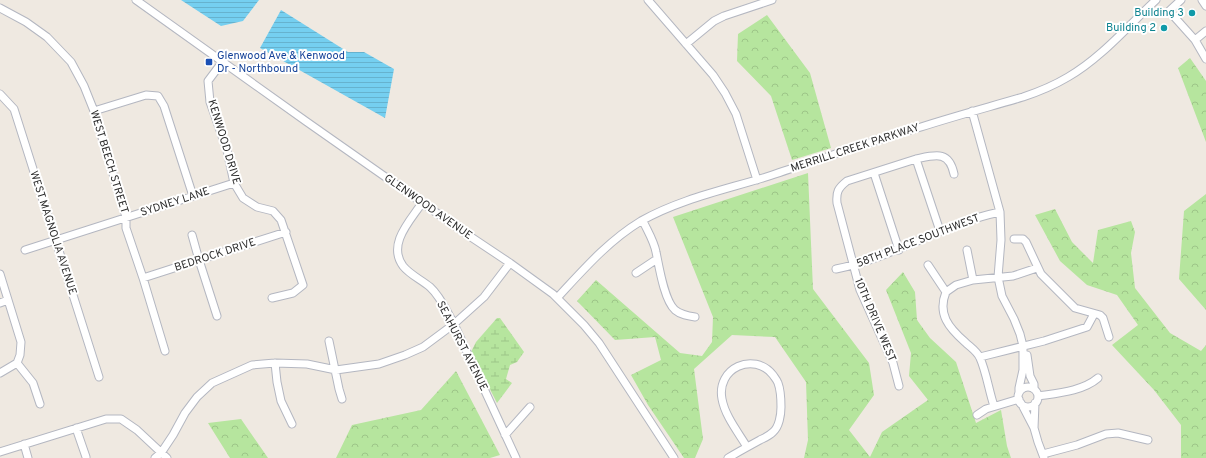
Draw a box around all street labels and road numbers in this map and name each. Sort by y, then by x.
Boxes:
street label: KENWOOD DRIVE [204,98,244,186]
street label: WEST BEECH STREET [87,109,131,215]
street label: MERRILL CREEK PARKWAY [789,121,921,175]
street label: WEST MAGNOLIA AVENUE [26,169,80,297]
street label: GLENWOOD AVENUE [381,171,475,243]
street label: SYDNEY LANE [139,184,211,220]
street label: 58TH PLACE SOUTHWEST [854,211,982,271]
street label: BEDROCK DRIVE [173,235,257,275]
street label: 10TH DRIVE WEST [851,276,899,364]
street label: SEAHURST AVENUE [433,299,491,393]

